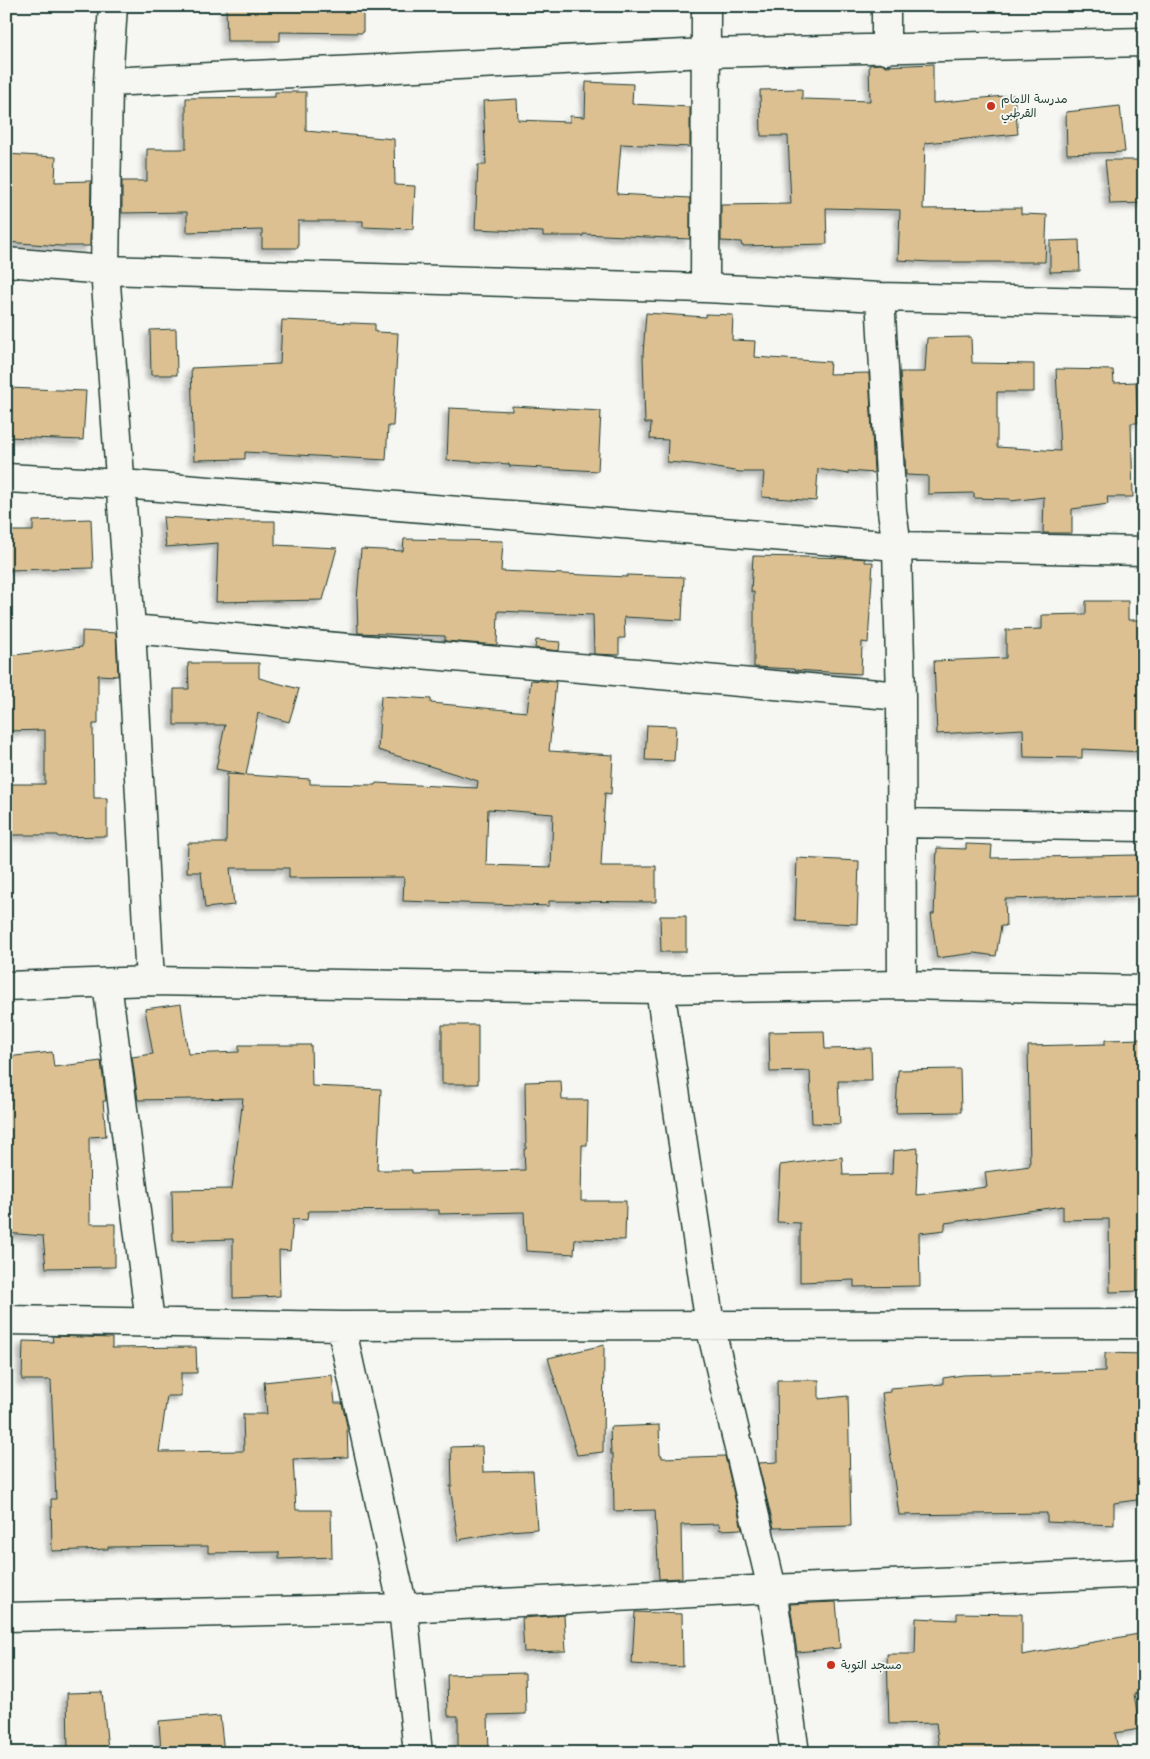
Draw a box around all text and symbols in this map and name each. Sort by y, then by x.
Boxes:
place label: مدرسة الامام القرطبي [1001,91,1068,124]
marker: مدرسة الامام القرطبي [985,100,997,112]
place label: مسجد التوبة [841,1657,902,1673]
marker: مسجد التوبة [825,1659,837,1671]

